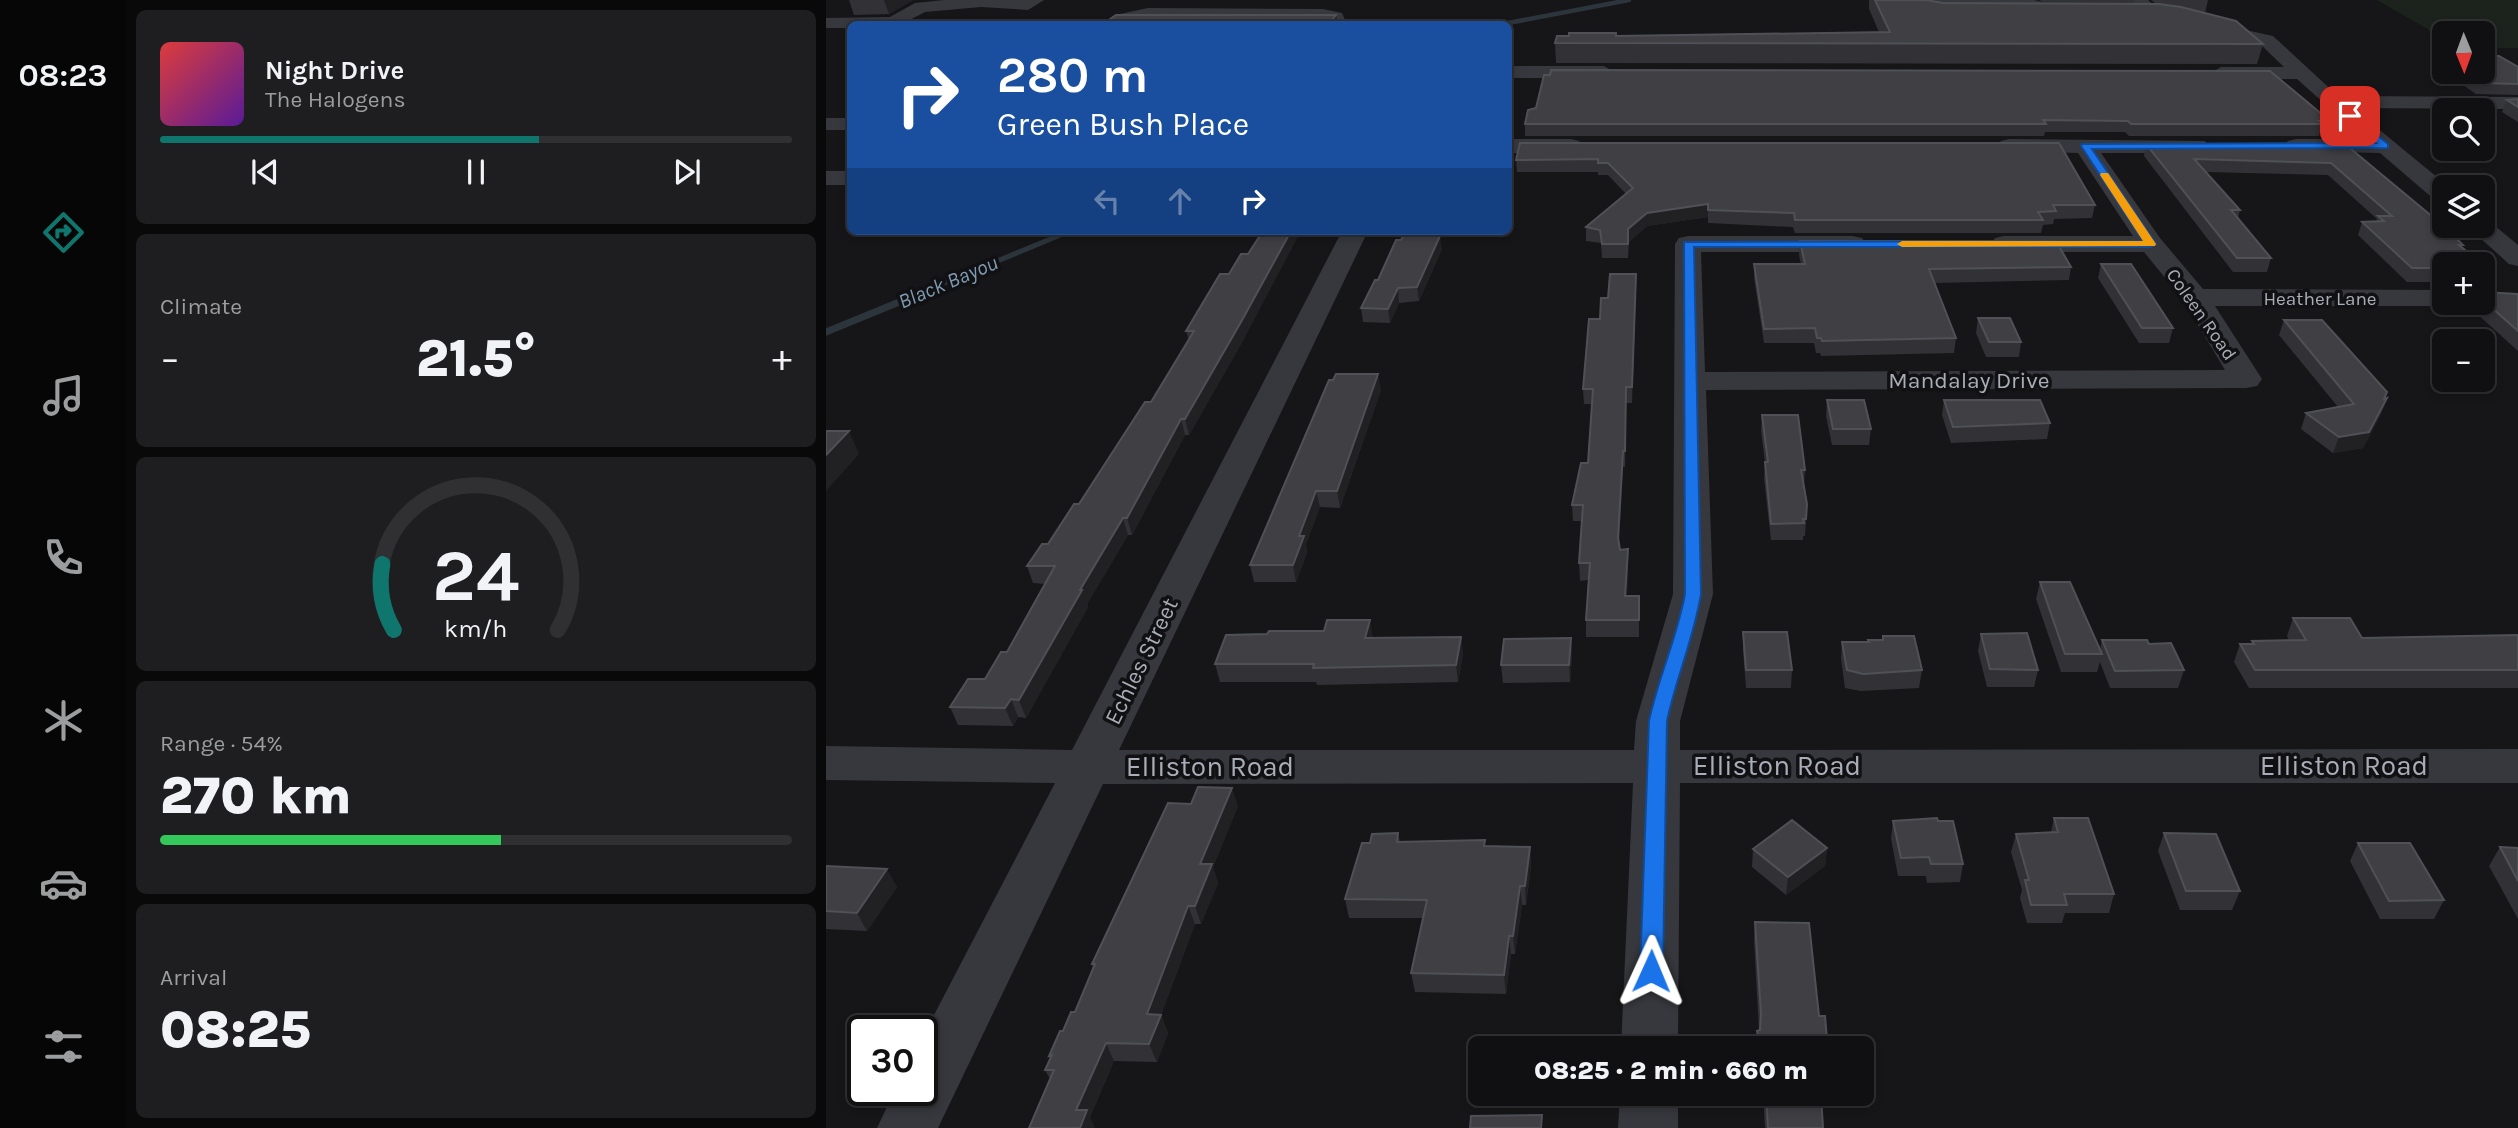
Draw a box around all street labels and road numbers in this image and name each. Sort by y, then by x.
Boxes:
street label: Coleen Road [2162,265,2241,365]
street label: Heather Lane [2263,288,2377,310]
street label: Mandalay Drive [1888,367,2050,394]
street label: Echles Street [1099,593,1184,729]
street label: Elliston Road [1693,749,1861,782]
street label: Elliston Road [2260,749,2428,782]
street label: Elliston Road [1126,750,1294,783]

